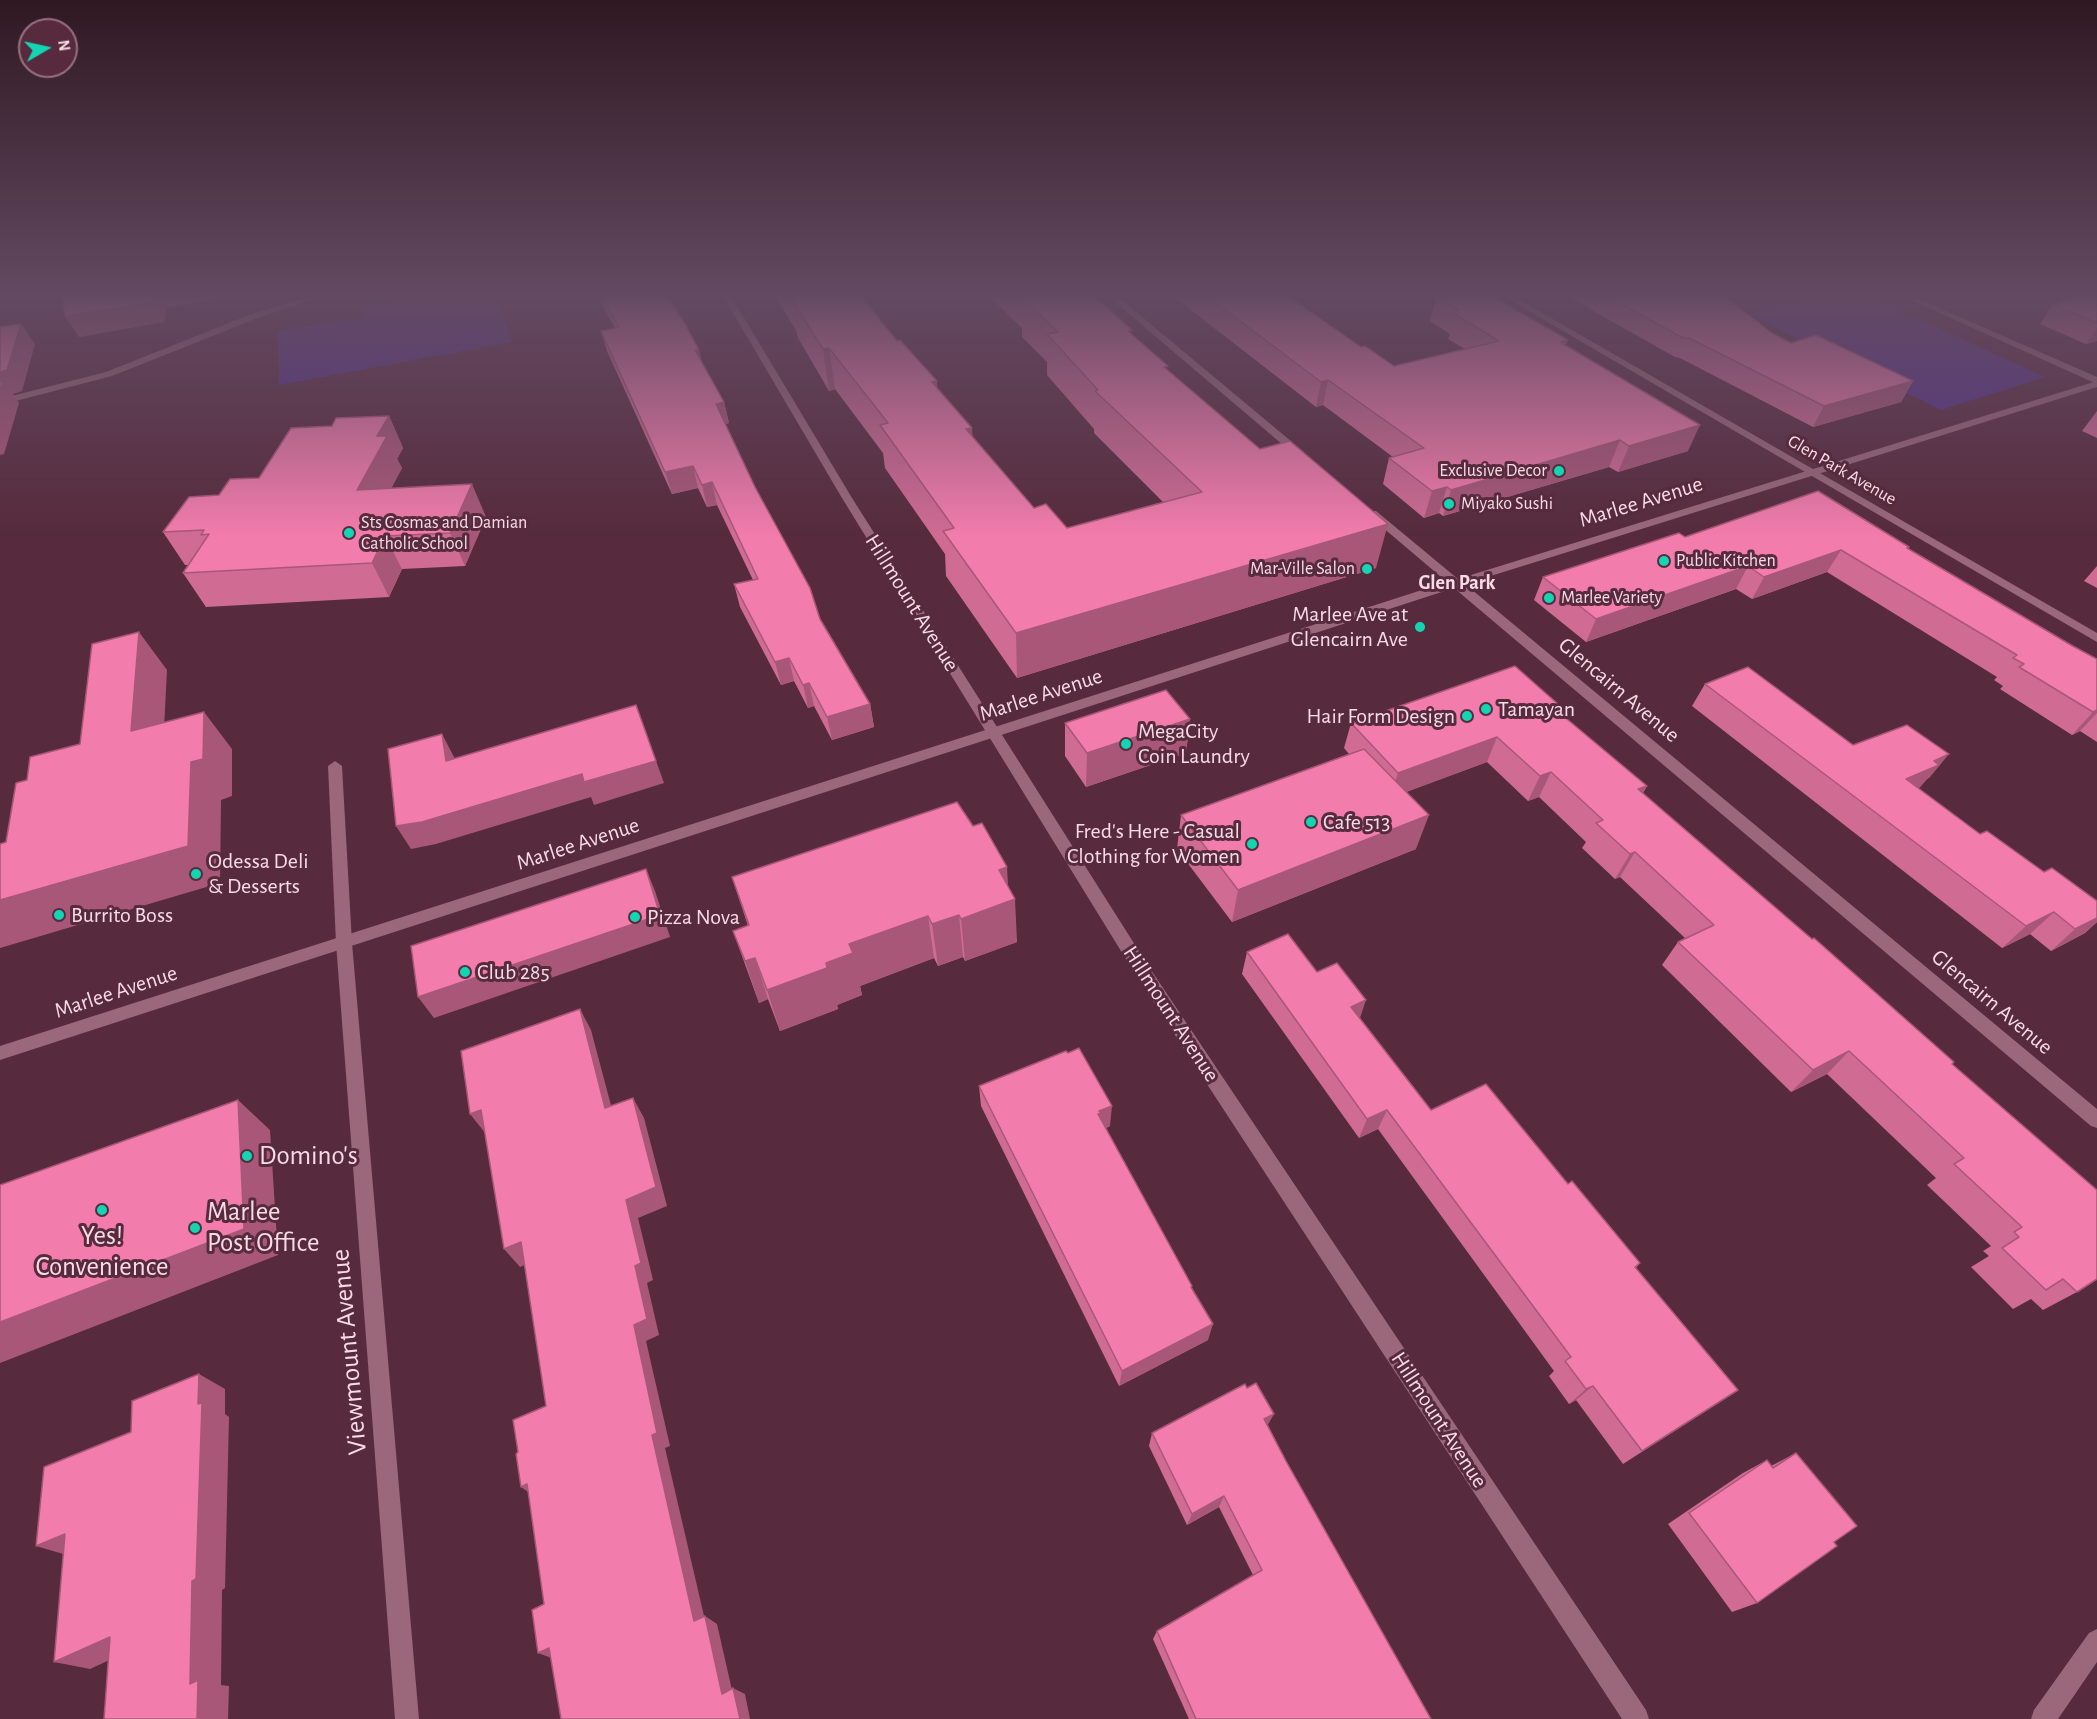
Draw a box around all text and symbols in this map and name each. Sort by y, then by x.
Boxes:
north arrow [18,18,78,78]
text: N [55,39,73,52]
street label: Glen Park Avenue [1784,430,1900,510]
place label: Exclusive Decor [1439,460,1547,482]
marker: Exclusive Decor [1552,464,1566,478]
street label: Marlee Avenue [1576,471,1706,533]
place label: Miyako Sushi [1461,493,1553,515]
marker: Miyako Sushi [1442,497,1456,511]
place label: Sts Cosmas and Damian Catholic School [361,512,527,554]
marker: Sts Cosmas and Damian Catholic School [342,526,356,540]
street label: Hillmount Avenue [859,530,965,676]
place label: Public Kitchen [1676,550,1776,572]
marker: Public Kitchen [1657,554,1671,568]
place label: Mar-Ville Salon [1250,558,1355,580]
marker: Mar-Ville Salon [1360,562,1374,576]
district label: Glen Park [1419,571,1495,595]
place label: Marlee Variety [1561,587,1662,609]
marker: Marlee Variety [1542,591,1556,605]
place label: Marlee Ave at Glencairn Ave [1291,601,1408,652]
marker: Marlee Ave at Glencairn Ave [1413,620,1427,634]
street label: Glencairn Avenue [1553,632,1685,748]
street label: Marlee Avenue [976,663,1106,727]
place label: Tamayan [1498,696,1575,722]
marker: Tamayan [1479,702,1493,716]
place label: Hair Form Design [1307,703,1455,729]
marker: Hair Form Design [1460,709,1474,723]
place label: MegaCity Coin Laundry [1138,718,1250,770]
marker: MegaCity Coin Laundry [1119,737,1133,751]
place label: Cafe 513 [1323,809,1390,835]
street label: Marlee Avenue [513,812,643,876]
marker: Cafe 513 [1304,815,1318,829]
place label: Fred's Here - Casual Clothing for Women [1067,818,1240,870]
marker: Fred's Here - Casual Clothing for Women [1245,837,1259,851]
place label: Odessa Deli & Desserts [208,848,309,900]
marker: Odessa Deli & Desserts [189,867,203,881]
place label: Burrito Boss [71,902,173,928]
place label: Pizza Nova [647,904,740,930]
marker: Burrito Boss [52,908,66,922]
marker: Pizza Nova [628,910,642,924]
street label: Hillmount Avenue [1117,941,1225,1087]
street label: Glencairn Avenue [1926,944,2058,1060]
place label: Club 285 [477,959,550,985]
street label: Marlee Avenue [51,960,181,1024]
marker: Club 285 [458,965,472,979]
place label: Domino's [259,1140,358,1172]
marker: Domino's [240,1149,254,1163]
place label: Marlee Post Office [207,1196,319,1259]
marker: Yes! Convenience [95,1203,109,1217]
place label: Yes! Convenience [35,1220,169,1283]
marker: Marlee Post Office [188,1221,202,1235]
street label: Viewmount Avenue [324,1248,374,1456]
street label: Hillmount Avenue [1385,1347,1493,1493]

